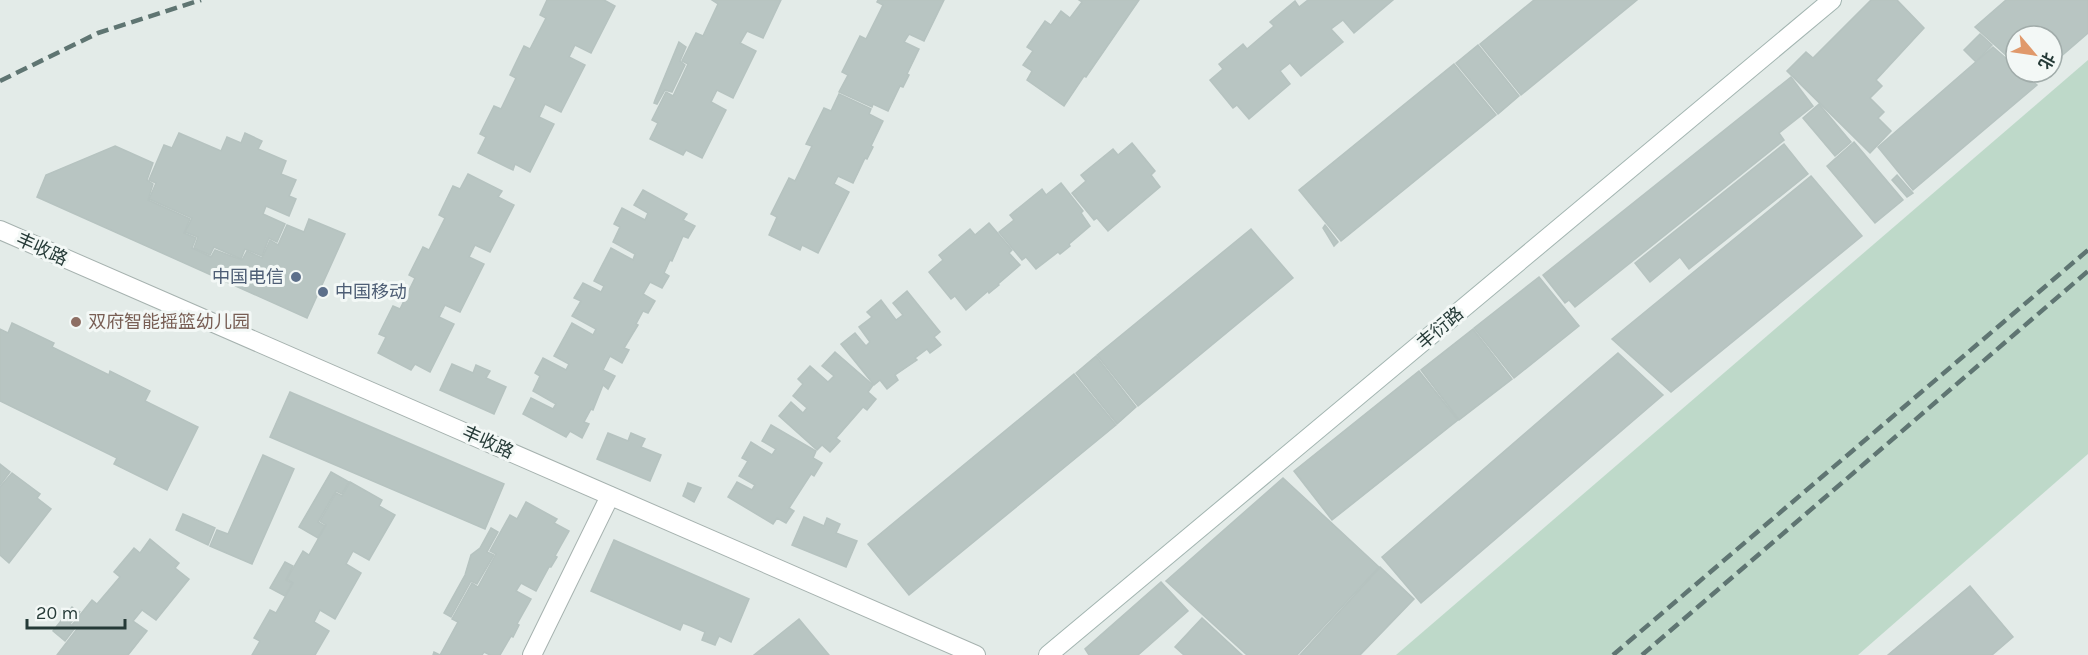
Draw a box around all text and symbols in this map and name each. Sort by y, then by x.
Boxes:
north arrow [2004,24,2064,84]
text: 北 [2034,49,2059,73]
street label: 丰收路 [13,228,71,270]
place label: 中国电信 [212,266,284,288]
marker: 中国电信 [289,270,303,284]
place label: 中国移动 [335,281,407,303]
marker: 中国移动 [316,285,330,299]
street label: 丰衍路 [1412,302,1468,354]
place label: 双府智能摇篮幼儿园 [88,311,250,333]
marker: 双府智能摇篮幼儿园 [69,315,83,329]
street label: 丰收路 [459,421,517,463]
scale bar [27,592,124,630]
text: 20 m [36,602,78,624]

